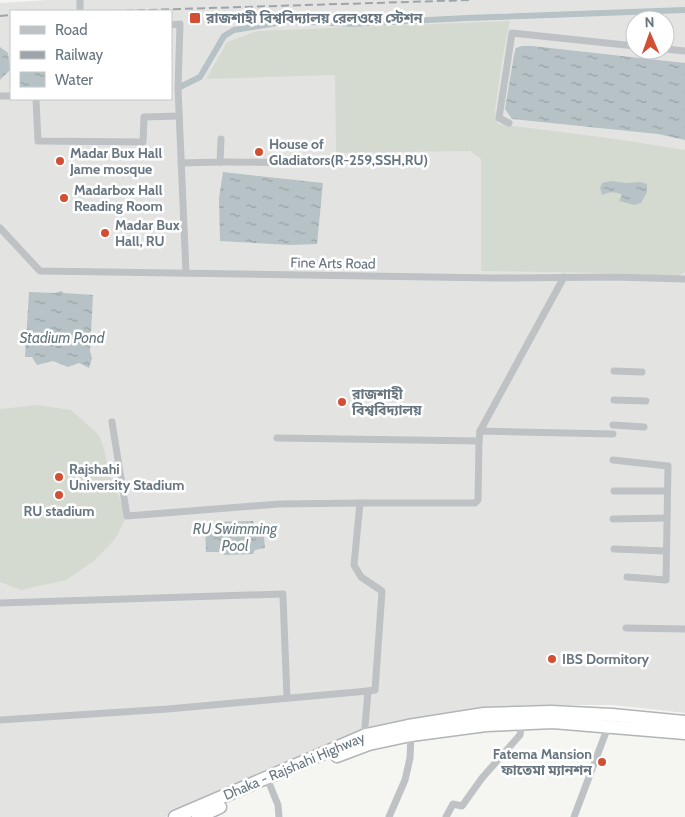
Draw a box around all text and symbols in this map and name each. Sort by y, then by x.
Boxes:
place label: রাজশাহী বিশ্ববিদ্যালয় রেলওয়ে স্টেশন [205,9,423,27]
legend [10,10,172,100]
north arrow [625,10,675,60]
marker: রাজশাহী বিশ্ববিদ্যালয় রেলওয়ে স্টেশন [188,11,202,25]
text: N [644,13,655,31]
text: Road [55,21,88,39]
text: Railway [55,46,104,64]
text: Water [55,71,93,89]
place label: House of Gladiators(R-259,SSH,RU) [269,135,428,169]
place label: Madar Bux Hall Jame mosque [69,144,162,178]
marker: House of Gladiators(R-259,SSH,RU) [253,146,265,158]
marker: Madar Bux Hall Jame mosque [54,155,66,167]
place label: Madarbox Hall Reading Room [74,181,163,215]
marker: Madarbox Hall Reading Room [58,192,70,204]
place label: Madar Bux Hall, RU [115,216,180,250]
marker: Madar Bux Hall, RU [99,227,111,239]
street label: Fine Arts Road [290,253,376,273]
water label: Stadium Pond [19,329,106,347]
place label: রাজশাহী বিশ্ববিদ্যালয় [351,385,422,419]
marker: রাজশাহী বিশ্ববিদ্যালয় [336,396,348,408]
place label: Rajshahi University Stadium [69,460,184,494]
marker: Rajshahi University Stadium [53,471,65,483]
marker: RU stadium [53,489,65,501]
place label: RU stadium [24,502,94,520]
water label: RU Swimming Pool [193,520,278,555]
place label: IBS Dormitory [562,650,650,668]
marker: IBS Dormitory [546,653,558,665]
street label: Dhaka - Rajshahi Highway [220,728,368,804]
place label: Fatema Mansion ফাতেমা ম্যানশন [493,745,592,779]
marker: Fatema Mansion ফাতেমা ম্যানশন [596,756,608,768]

